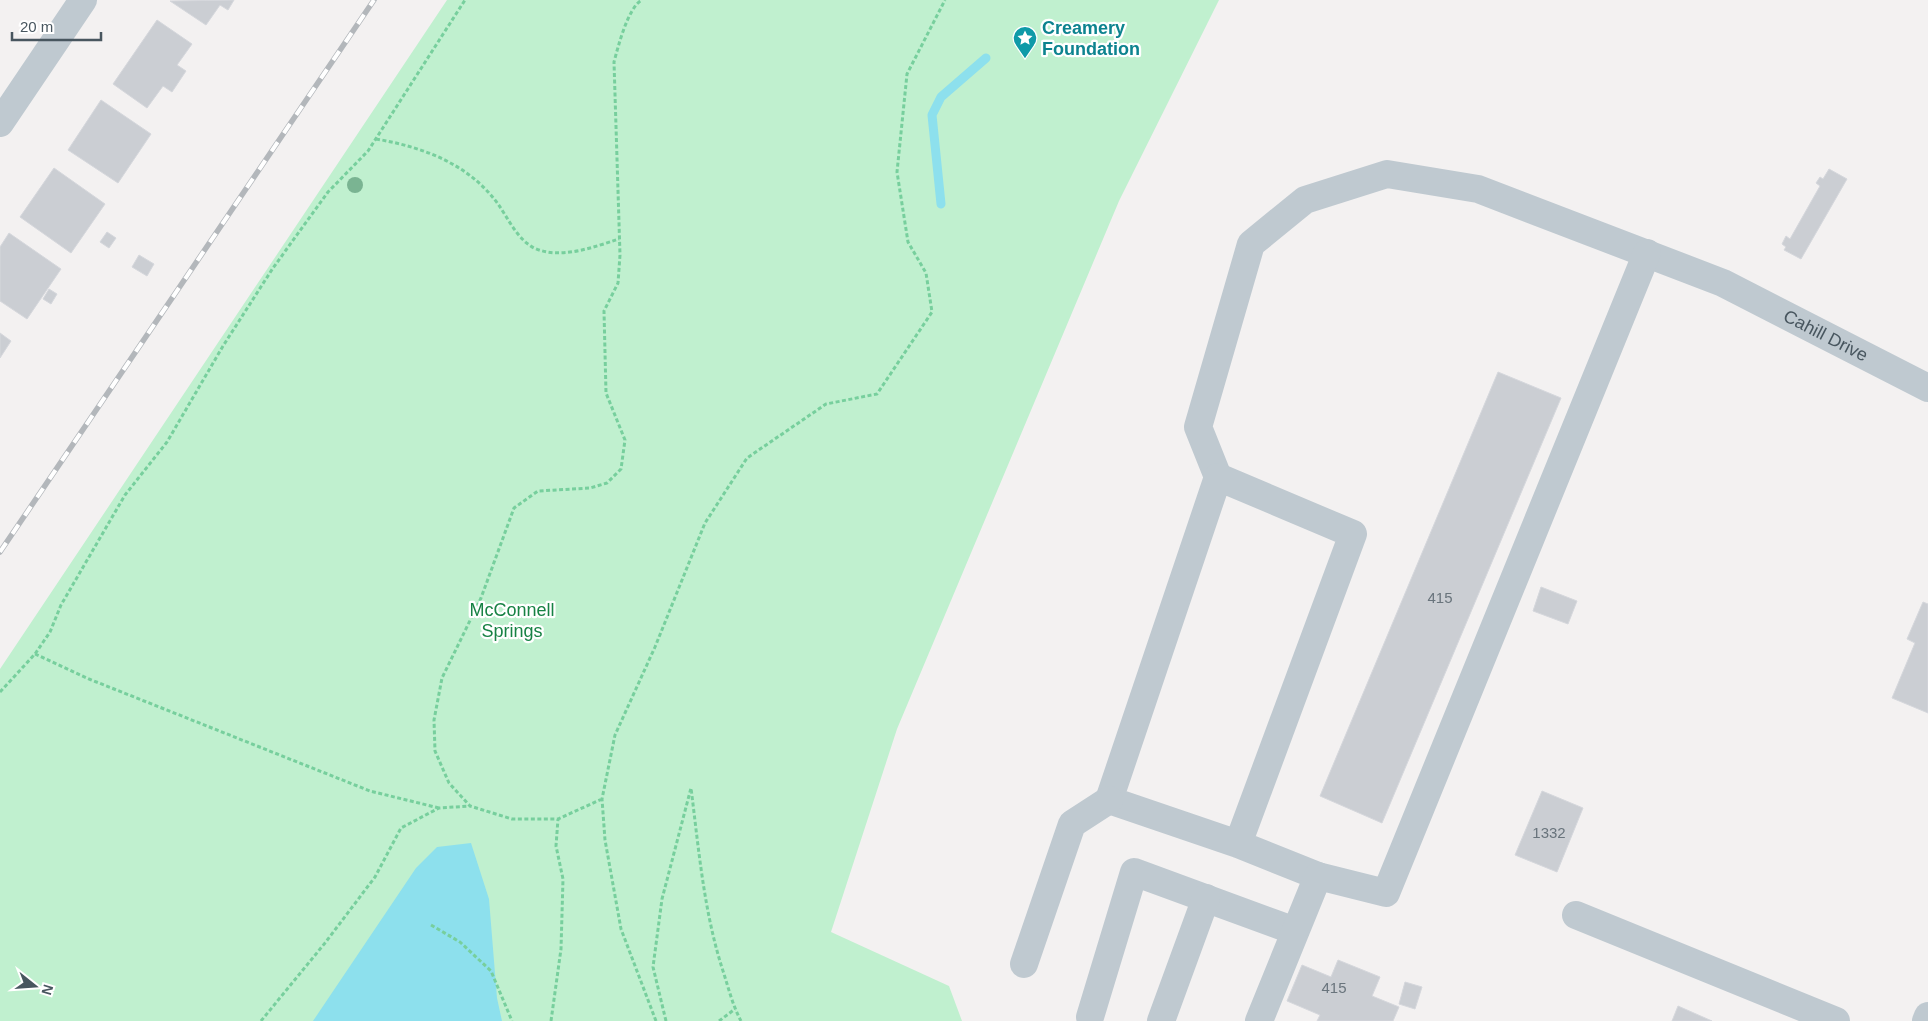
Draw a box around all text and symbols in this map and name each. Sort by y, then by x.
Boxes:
scale bar [12,10,101,42]
text: 20 m [20,18,53,35]
place label: Creamery Foundation [1042,18,1140,59]
place icon: Creamery Foundation [1012,25,1038,59]
street label: Cahill Drive [1780,306,1871,365]
house number: 415 [1427,589,1453,606]
park label: McConnell Springs [469,600,555,641]
house number: 1332 [1532,824,1566,841]
north arrow [10,961,60,1011]
house number: 415 [1321,979,1347,996]
text: N [38,983,57,997]

